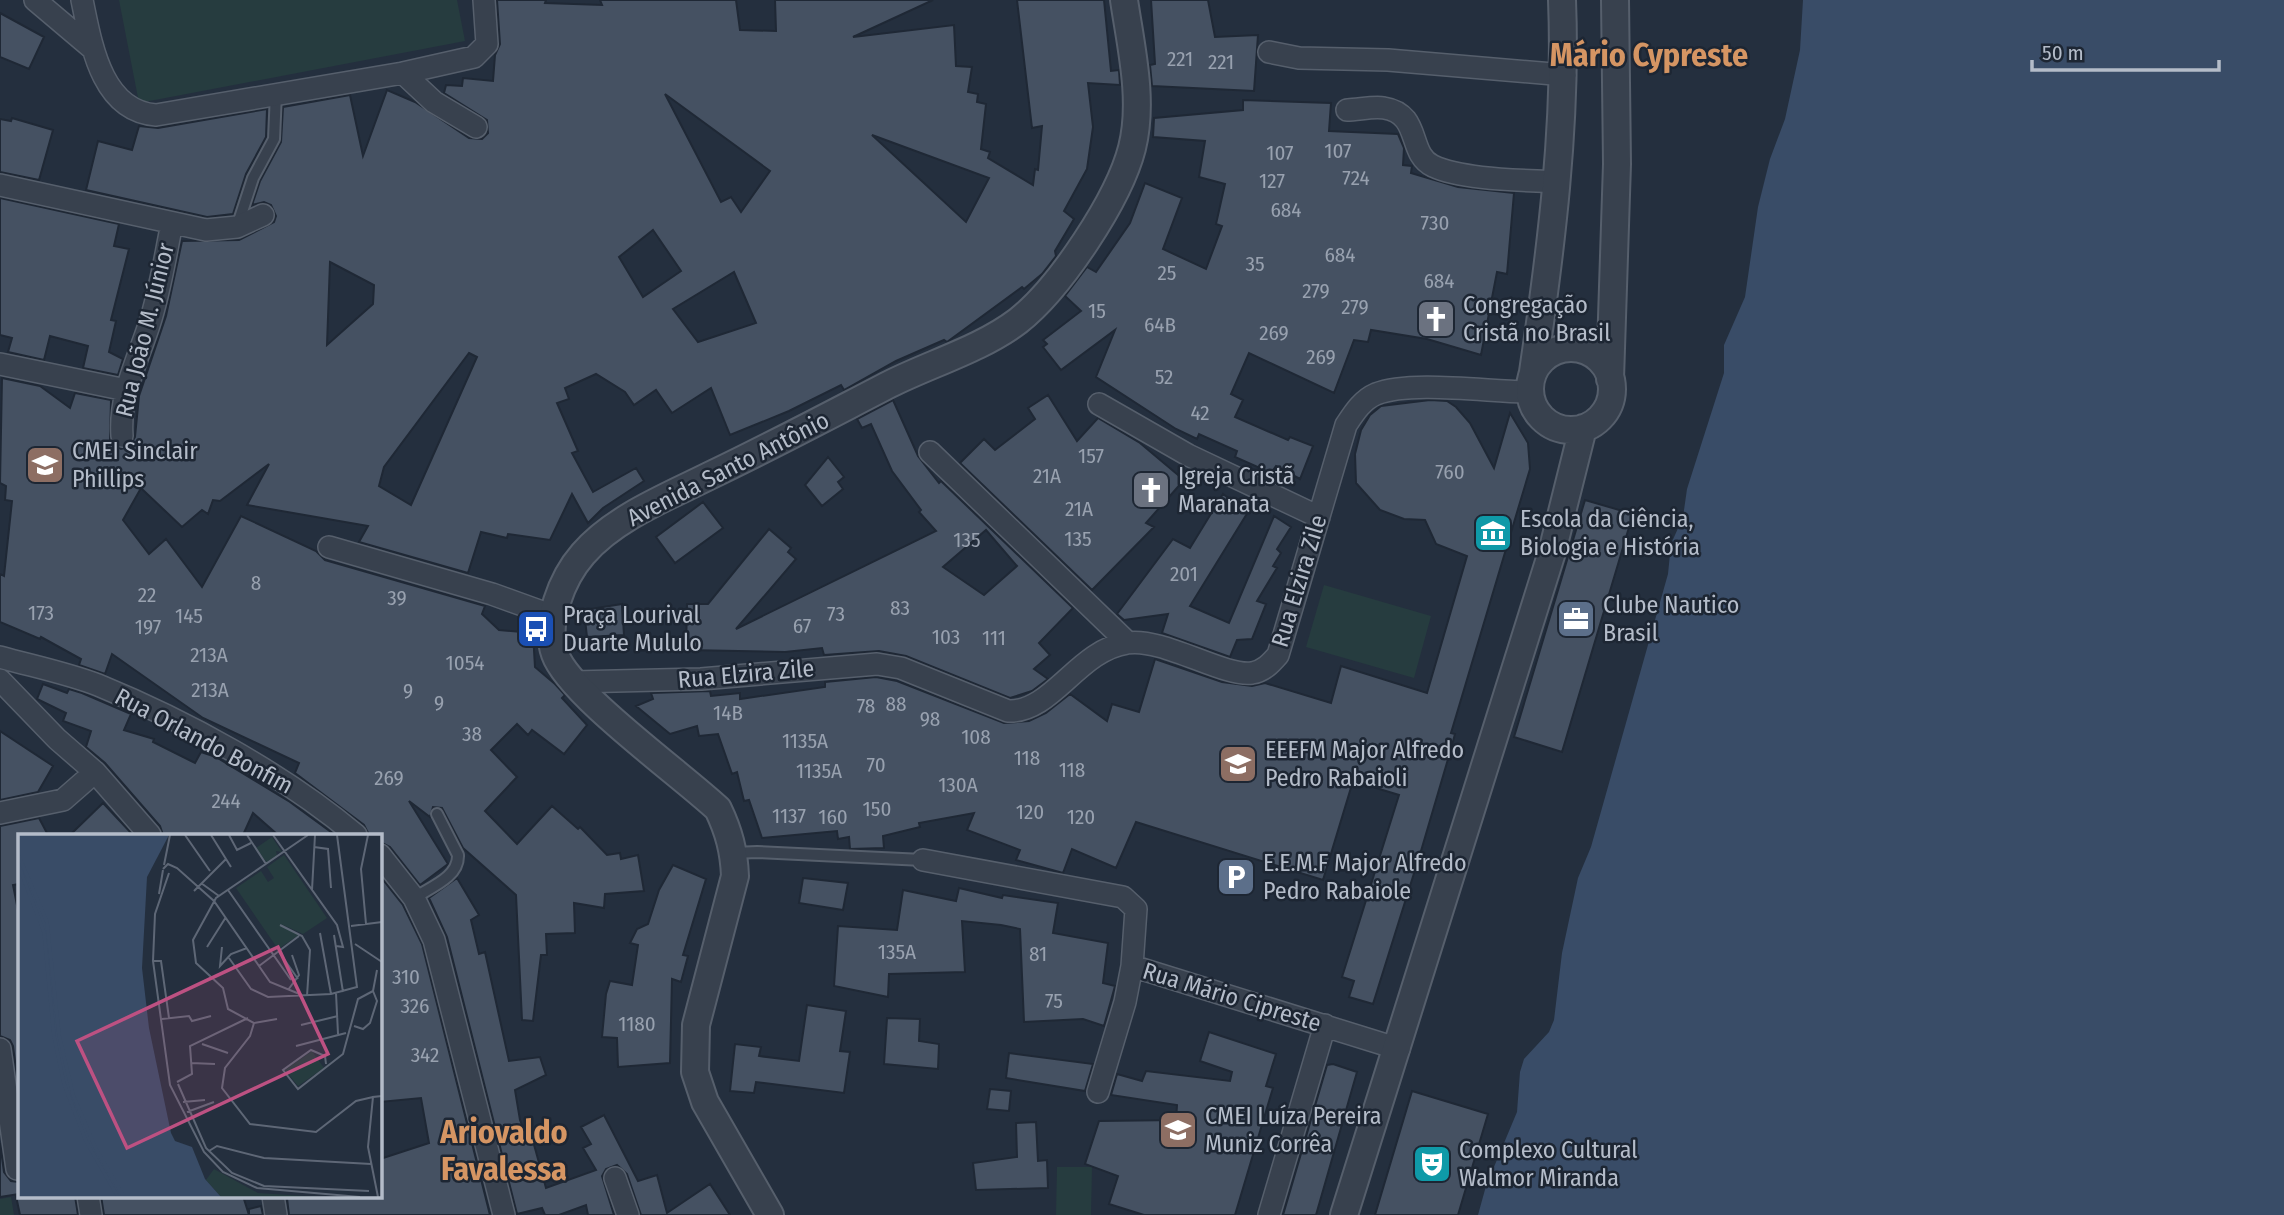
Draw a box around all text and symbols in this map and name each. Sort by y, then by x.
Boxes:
scale bar [2032,28,2219,72]
district label: Mário Cypreste [1550,36,1748,74]
text: 50 m [2042,40,2084,66]
house number: 221 [1167,46,1193,72]
house number: 221 [1208,49,1234,75]
house number: 107 [1324,138,1352,164]
house number: 107 [1266,140,1294,166]
house number: 724 [1342,165,1370,191]
house number: 127 [1259,168,1285,194]
house number: 684 [1270,197,1302,223]
house number: 730 [1421,210,1449,236]
street label: Rua João M. Júnior [110,239,180,420]
house number: 684 [1324,242,1356,268]
house number: 35 [1245,251,1265,277]
house number: 25 [1158,260,1176,286]
house number: 684 [1423,268,1455,294]
house number: 279 [1302,278,1330,304]
place label: Congregação Cristã no Brasil [1463,291,1610,347]
house number: 279 [1341,294,1369,320]
house number: 15 [1088,298,1106,324]
church icon: Congregação Cristã no Brasil [1415,298,1457,340]
house number: 64B [1144,312,1176,338]
house number: 269 [1259,320,1289,346]
house number: 269 [1306,344,1336,370]
house number: 52 [1155,364,1173,390]
house number: 42 [1190,400,1210,426]
street label: Avenida Santo Antônio [622,406,834,532]
place label: CMEI Sinclair Phillips [72,437,198,493]
house number: 157 [1078,443,1104,469]
school or university icon: CMEI Sinclair Phillips [24,444,66,486]
house number: 760 [1435,459,1465,485]
place label: Igreja Cristã Maranata [1178,462,1295,518]
house number: 21A [1033,463,1061,489]
church icon: Igreja Cristã Maranata [1130,469,1172,511]
house number: 21A [1065,496,1093,522]
place label: Escola da Ciência, Biologia e História [1520,505,1700,561]
street label: Rua Elzira Zile [1266,512,1332,650]
museum icon: Escola da Ciência, Biologia e História [1472,512,1514,554]
house number: 135 [1064,526,1092,552]
house number: 135 [953,527,981,553]
house number: 201 [1170,561,1198,587]
house number: 8 [251,570,261,596]
house number: 22 [138,582,156,608]
house number: 39 [387,585,407,611]
place label: Clube Nautico Brasil [1603,591,1739,647]
house number: 83 [890,595,910,621]
office icon: Clube Nautico Brasil [1555,598,1597,640]
house number: 173 [28,600,54,626]
place label: Praça Lourival Duarte Mululo [563,601,702,657]
house number: 73 [827,601,845,627]
house number: 145 [175,603,203,629]
bus stop icon: Praça Lourival Duarte Mululo [515,608,557,650]
house number: 67 [793,613,811,639]
house number: 197 [135,614,161,640]
house number: 103 [932,624,960,650]
house number: 111 [982,625,1006,651]
house number: 213A [190,642,228,668]
house number: 1054 [446,650,484,676]
street label: Rua Elzira Zile [677,654,815,694]
house number: 213A [191,677,229,703]
house number: 9 [403,678,413,704]
street label: Rua Orlando Bonfim [110,682,298,800]
house number: 9 [434,690,444,716]
house number: 88 [886,691,907,717]
house number: 78 [857,693,875,719]
house number: 14B [713,700,743,726]
house number: 98 [920,706,940,732]
house number: 38 [462,721,482,747]
house number: 108 [961,724,991,750]
house number: 1135A [782,728,828,754]
place label: EEEFM Major Alfredo Pedro Rabaioli [1265,736,1464,792]
school or university icon: EEEFM Major Alfredo Pedro Rabaioli [1217,743,1259,785]
house number: 118 [1014,745,1040,771]
house number: 70 [866,752,886,778]
house number: 118 [1059,757,1085,783]
house number: 1135A [796,758,842,784]
house number: 269 [374,765,404,791]
house number: 130A [938,772,978,798]
house number: 244 [211,788,241,814]
house number: 150 [863,796,891,822]
house number: 120 [1016,799,1044,825]
house number: 1137 [772,803,806,829]
house number: 160 [818,804,848,830]
house number: 120 [1067,804,1095,830]
inset map [18,834,382,1198]
place label: E.E.M.F Major Alfredo Pedro Rabaiole [1263,849,1467,905]
parking icon: E.E.M.F Major Alfredo Pedro Rabaiole [1215,856,1257,898]
house number: 135A [878,939,916,965]
house number: 81 [1029,941,1047,967]
street label: Rua Mário Cipreste [1140,957,1324,1037]
house number: 310 [392,964,420,990]
house number: 75 [1045,988,1063,1014]
house number: 326 [401,993,429,1019]
house number: 1180 [618,1011,656,1037]
house number: 342 [411,1042,439,1068]
place label: CMEI Luíza Pereira Muniz Corrêa [1205,1102,1382,1158]
school or university icon: CMEI Luíza Pereira Muniz Corrêa [1157,1109,1199,1151]
district label: Ariovaldo Favalessa [439,1113,568,1188]
place label: Complexo Cultural Walmor Miranda [1459,1136,1638,1192]
theatre icon: Complexo Cultural Walmor Miranda [1411,1143,1453,1185]

